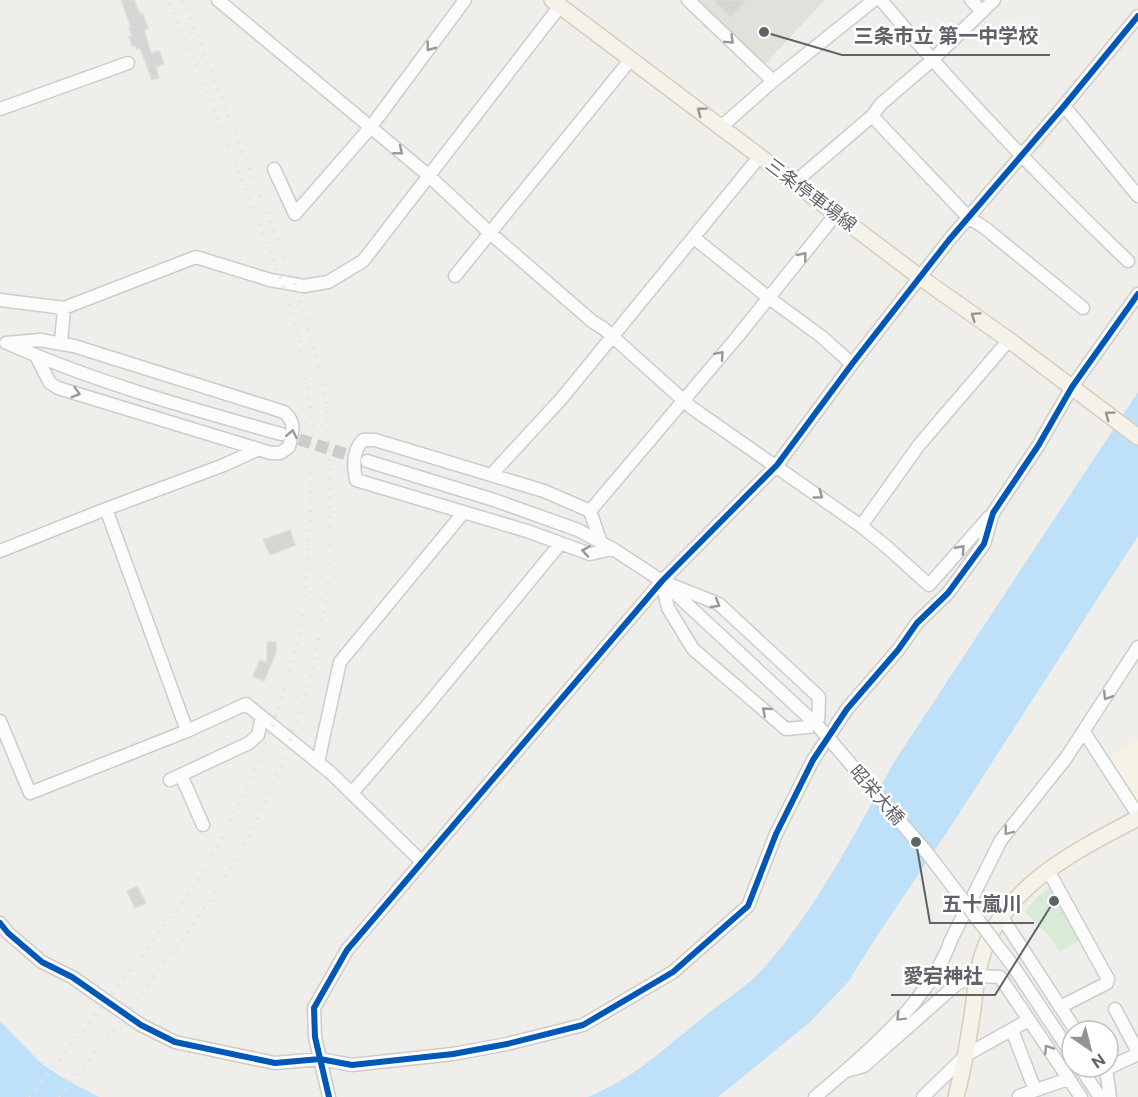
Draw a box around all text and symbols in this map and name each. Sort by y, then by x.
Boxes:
callout: 三条市立 第一中学校 [842,17,1050,55]
text: 三条市立 第一中学校 [854,24,1038,48]
one-way arrow [723,33,734,44]
one-way arrow [426,40,437,51]
one-way arrow [696,107,707,118]
one-way arrow [392,144,403,155]
street label: 三条停車場線 [762,154,861,235]
one-way arrow [795,252,806,263]
one-way arrow [970,312,981,323]
one-way arrow [713,351,724,362]
one-way arrow [70,386,81,398]
one-way arrow [1105,411,1116,422]
one-way arrow [285,430,298,440]
one-way arrow [813,488,824,499]
one-way arrow [954,545,965,556]
one-way arrow [581,546,591,558]
one-way arrow [710,597,720,608]
one-way arrow [1103,690,1114,701]
one-way arrow [762,708,773,719]
street label: 昭栄大橋 [846,761,909,829]
one-way arrow [1004,824,1015,835]
callout: 五十嵐川 [930,885,1034,923]
text: 五十嵐川 [942,892,1022,916]
callout: 愛宕神社 [891,957,995,995]
text: 愛宕神社 [903,964,983,988]
one-way arrow [897,1010,908,1021]
north arrow [1060,1019,1120,1079]
one-way arrow [1044,1045,1055,1056]
text: N [1088,1050,1109,1072]

